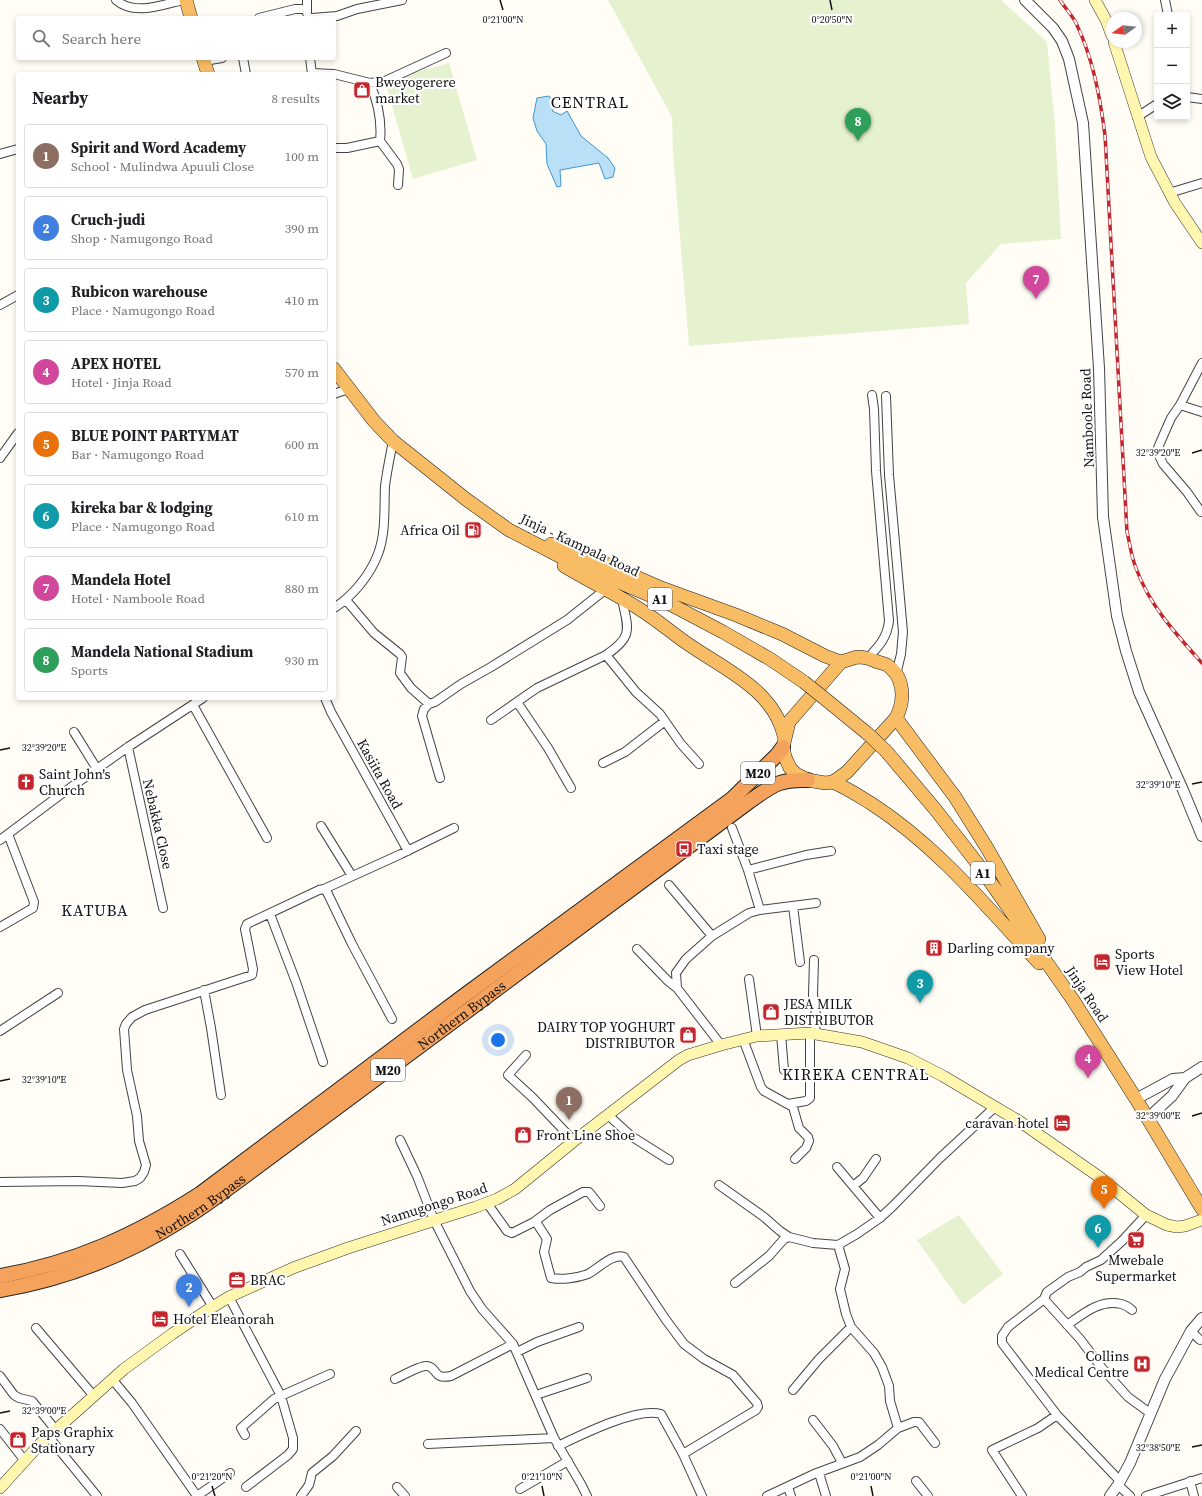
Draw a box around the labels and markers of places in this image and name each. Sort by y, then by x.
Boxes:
place label: Bweyogerere market [375,72,456,108]
shop icon: Bweyogerere market [352,80,372,100]
pin: 8 [845,108,871,141]
pin: 7 [1023,266,1049,299]
place label: Africa Oil [400,520,460,540]
fuel station icon: Africa Oil [463,520,483,540]
place label: Saint John's Church [39,764,111,800]
church icon: Saint John's Church [16,772,36,792]
bus stop icon: Taxi stage [674,839,694,859]
place label: Taxi stage [697,839,759,859]
building icon: Darling company [924,938,944,958]
place label: Darling company [947,938,1055,958]
place label: Sports View Hotel [1115,944,1183,980]
hotel icon: Sports View Hotel [1092,952,1112,972]
pin: 3 [907,970,933,1003]
place label: JESA MILK DISTRIBUTOR [783,994,874,1030]
shop icon: JESA MILK DISTRIBUTOR [761,1002,781,1022]
place label: DAIRY TOP YOGHURT DISTRIBUTOR [537,1017,676,1053]
shop icon: DAIRY TOP YOGHURT DISTRIBUTOR [678,1025,698,1045]
pin: 4 [1075,1045,1101,1078]
pin: 1 [556,1087,582,1120]
place label: caravan hotel [965,1113,1049,1133]
hotel icon: caravan hotel [1052,1113,1072,1133]
shop icon: Front Line Shoe [513,1125,533,1145]
place label: Front Line Shoe [536,1125,635,1145]
pin: 5 [1091,1176,1117,1209]
pin: 6 [1085,1215,1111,1248]
supermarket icon: Mwebale Supermarket [1126,1230,1146,1250]
place label: Mwebale Supermarket [1096,1250,1177,1286]
office icon: BRAC [227,1270,247,1290]
place label: BRAC [250,1270,285,1290]
pin: 2 [176,1274,202,1307]
hotel icon: Hotel Eleanorah [150,1309,170,1329]
place label: Hotel Eleanorah [173,1309,274,1329]
place label: Collins Medical Centre [1034,1346,1129,1382]
hospital icon: Collins Medical Centre [1132,1354,1152,1374]
place label: Paps Graphix Stationary [31,1422,114,1458]
shop icon: Paps Graphix Stationary [8,1430,28,1450]

